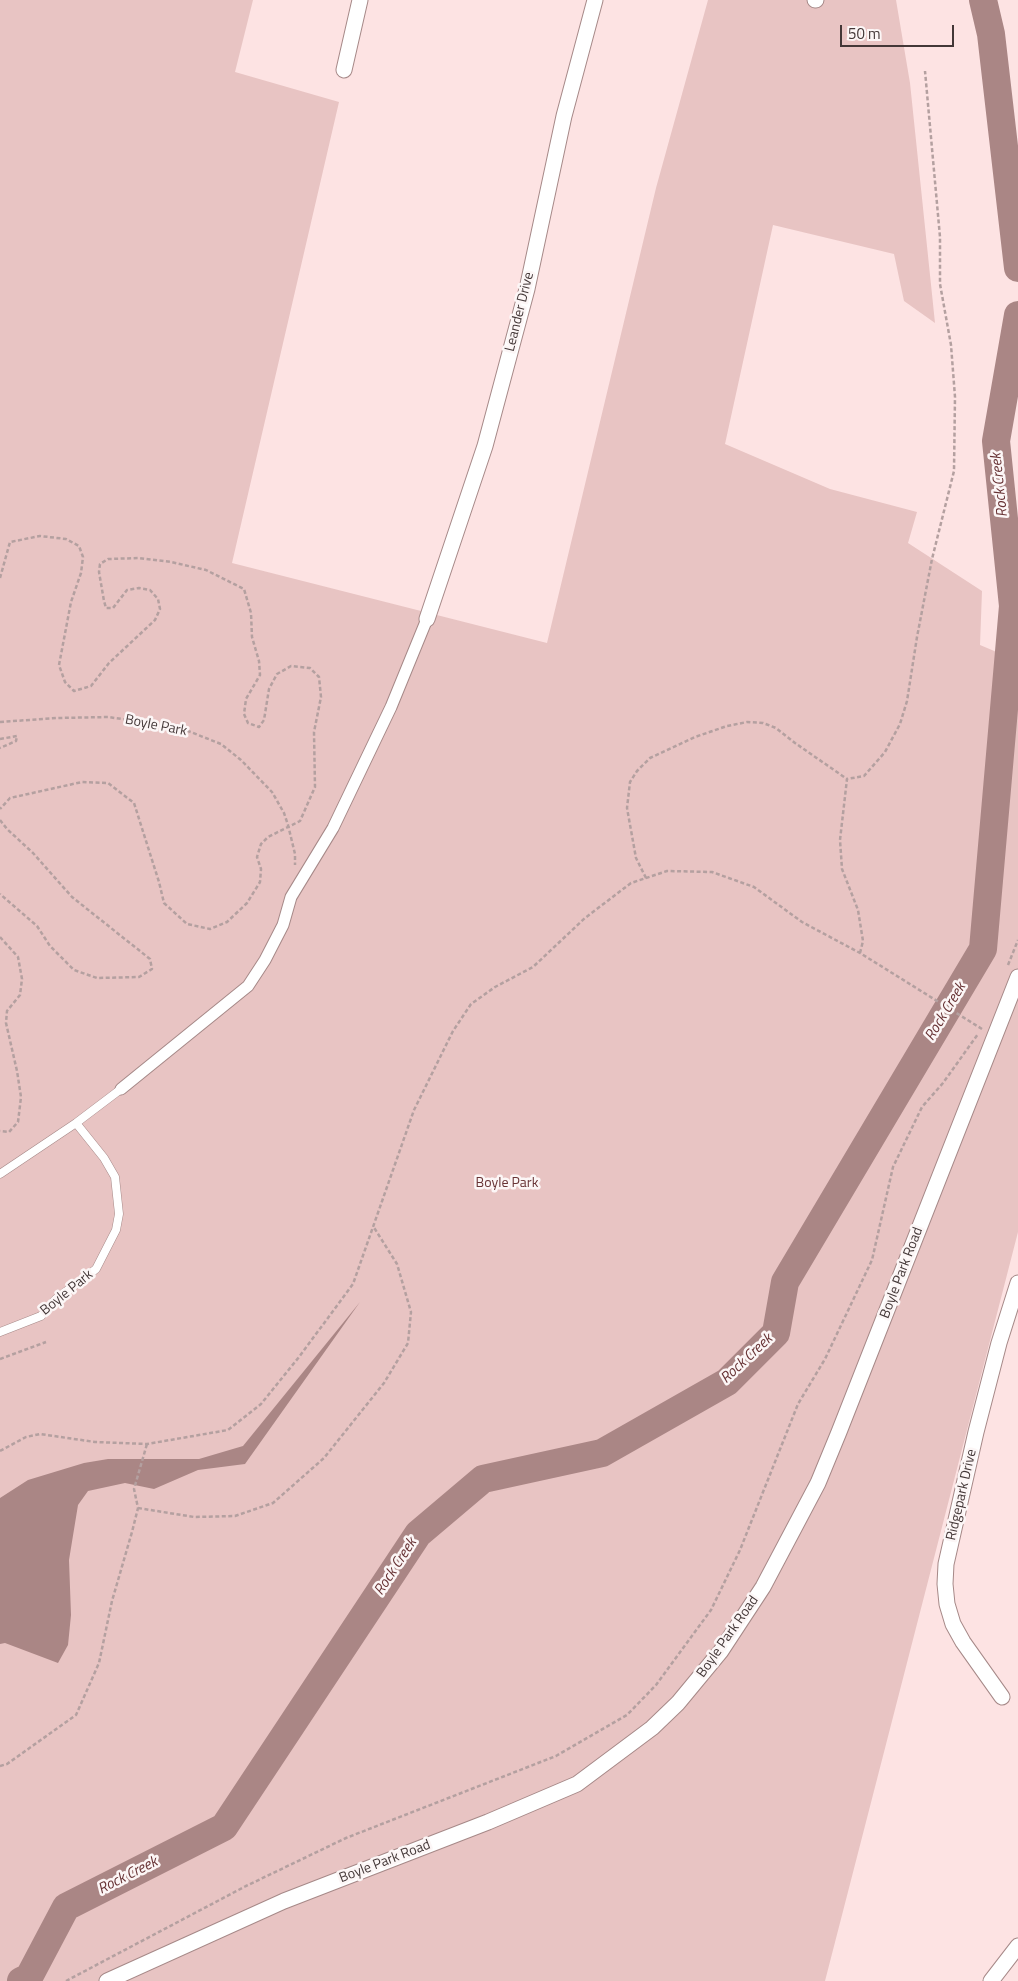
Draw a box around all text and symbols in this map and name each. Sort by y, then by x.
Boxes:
scale bar [843,15,957,47]
text: 50 m [848,22,881,45]
street label: Leander Drive [502,271,538,353]
water label: Rock Creek [988,452,1012,518]
street label: Boyle Park [124,712,188,740]
water label: Rock Creek [922,980,970,1044]
park label: Boyle Park [476,1176,538,1192]
street label: Boyle Park Road [877,1225,927,1321]
street label: Boyle Park [37,1267,97,1319]
water label: Rock Creek [717,1330,777,1388]
street label: Ridgepark Drive [943,1448,981,1542]
water label: Rock Creek [371,1535,421,1599]
street label: Boyle Park Road [694,1593,762,1681]
street label: Boyle Park Road [337,1837,433,1887]
water label: Rock Creek [95,1853,161,1899]

